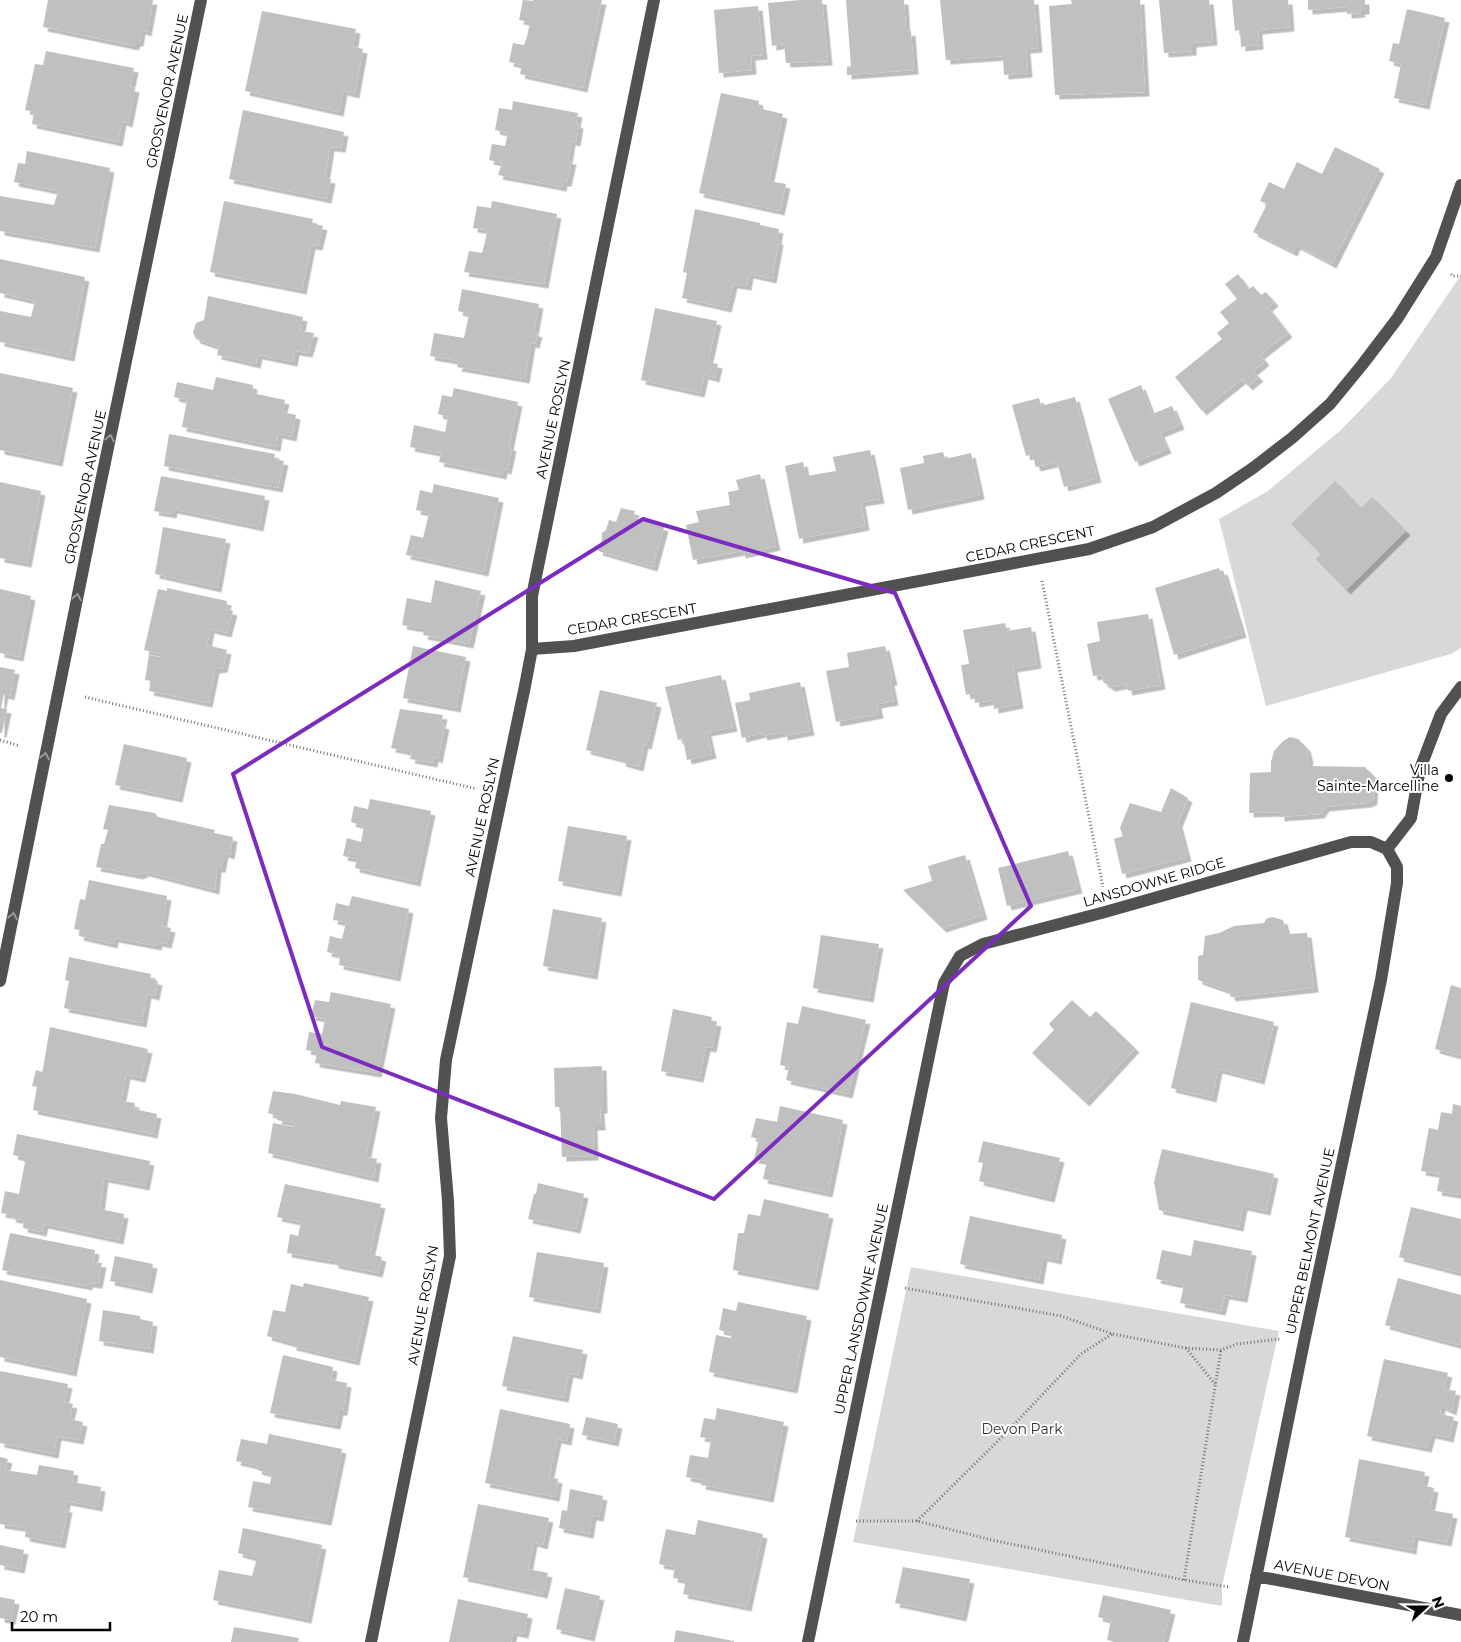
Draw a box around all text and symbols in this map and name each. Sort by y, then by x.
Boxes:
street label: GROSVENOR AVENUE [142,12,192,170]
street label: AVENUE ROSLYN [532,358,574,480]
street label: GROSVENOR AVENUE [60,408,110,566]
one-way arrow [104,434,115,442]
street label: CEDAR CRESCENT [964,522,1096,566]
one-way arrow [71,593,82,602]
street label: CEDAR CRESCENT [566,599,698,639]
one-way arrow [39,752,50,761]
street label: AVENUE ROSLYN [461,756,503,878]
place label: Villa Sainte-Marcelline [1317,761,1439,795]
marker: Villa Sainte-Marcelline [1443,772,1455,784]
street label: LANSDOWNE RIDGE [1081,853,1227,911]
one-way arrow [7,911,18,920]
street label: UPPER BELMONT AVENUE [1281,1146,1339,1336]
street label: UPPER LANSDOWNE AVENUE [830,1202,892,1416]
street label: AVENUE ROSLYN [404,1244,442,1366]
park label: Devon Park [981,1420,1063,1438]
street label: AVENUE DEVON [1273,1555,1391,1595]
north arrow [1401,1582,1451,1632]
text: N [1428,1594,1449,1611]
scale bar [12,1600,110,1632]
text: 20 m [20,1607,58,1626]

